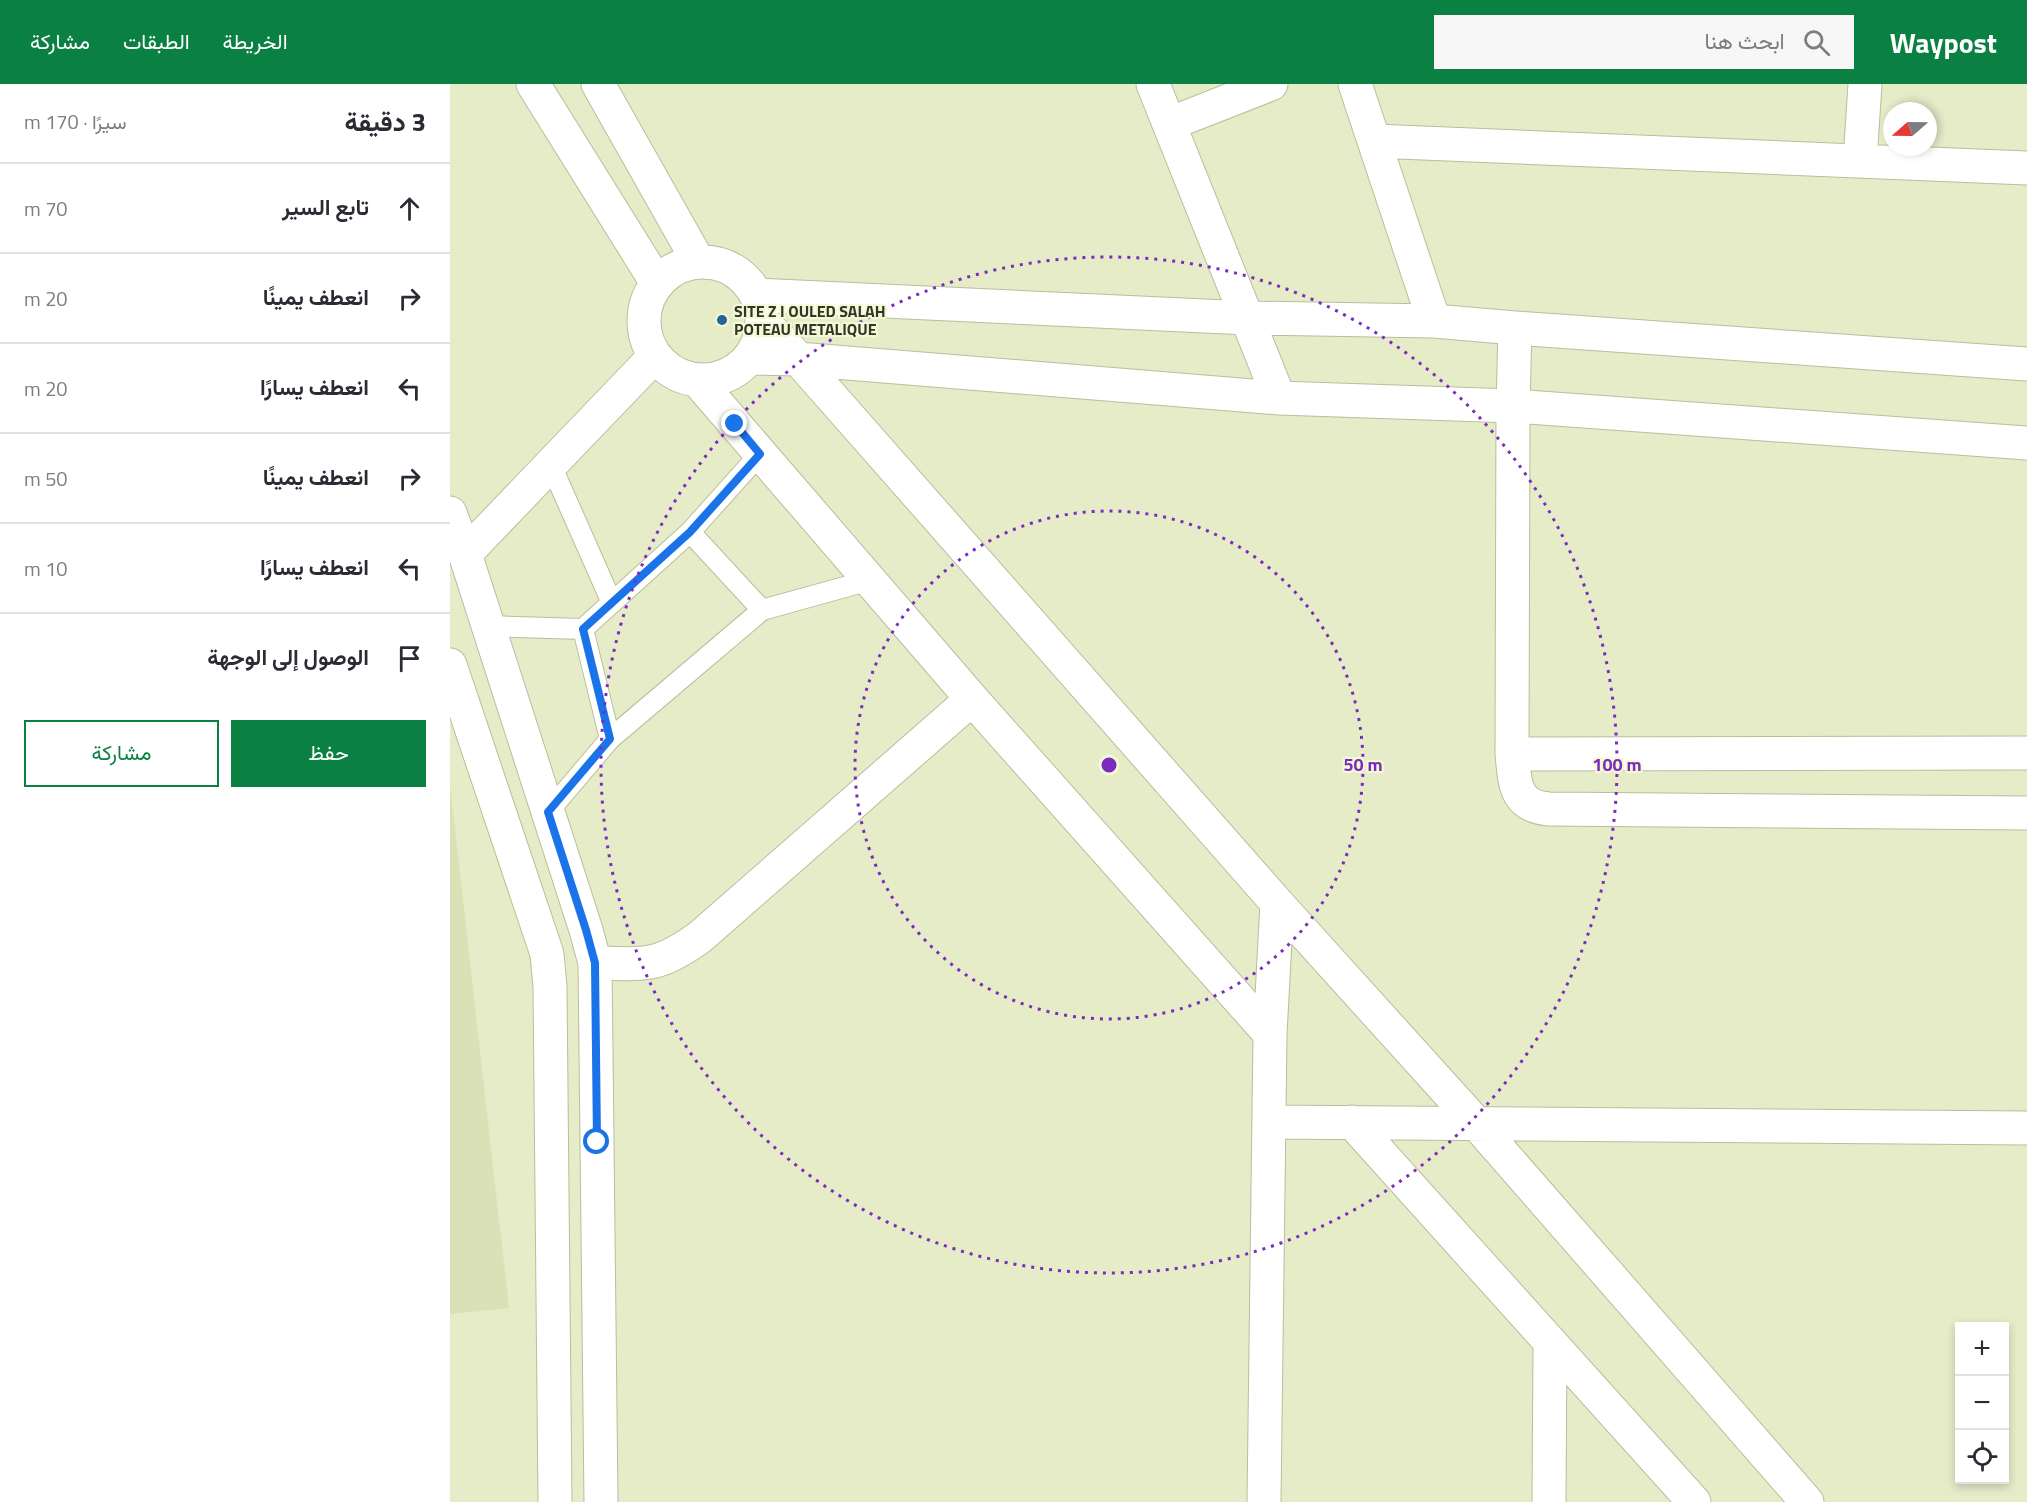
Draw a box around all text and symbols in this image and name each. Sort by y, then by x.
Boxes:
search box [1434,15,1854,69]
text: Waypost [1890,21,1997,64]
text: ابحث هنا [1704,24,1785,58]
text: مشاركة [30,25,90,57]
text: الطبقات [123,25,190,57]
text: الخريطة [223,25,288,57]
icon: search [1800,26,1833,59]
text: 3 دقيقة [344,102,426,141]
north arrow [1883,102,1937,156]
text: سيرًا · 170 m [24,106,127,137]
text: تابع السير [282,190,369,224]
icon: ahead [393,192,426,225]
text: 70 m [24,193,68,224]
text: انعطف يمينًا [263,280,369,314]
icon: right [393,282,426,315]
text: 20 m [24,283,68,314]
place label: SITE Z I OULED SALAH POTEAU METALIQUE [734,299,885,341]
marker: SITE Z I OULED SALAH POTEAU METALIQUE [715,313,729,327]
text: انعطف يسارًا [260,370,369,404]
icon: left [393,372,426,405]
text: 20 m [24,373,68,404]
route end [721,410,747,436]
text: انعطف يمينًا [263,460,369,494]
icon: right [393,462,426,495]
text: 50 m [24,463,68,494]
text: انعطف يسارًا [260,550,369,584]
icon: left [393,552,426,585]
text: 10 m [24,553,68,584]
text: الوصول إلى الوجهة [207,640,369,674]
icon: arrive [393,642,426,675]
button: مشاركة [24,720,219,787]
button: حفظ [231,720,426,787]
text: 50 m [1343,751,1383,778]
text: 100 m [1592,751,1642,778]
centre of rings [1099,755,1119,775]
route start [583,1128,609,1154]
map controls [1955,1322,2009,1484]
button: + [1955,1322,2009,1376]
button: − [1955,1376,2009,1430]
button: locate [1955,1430,2009,1484]

